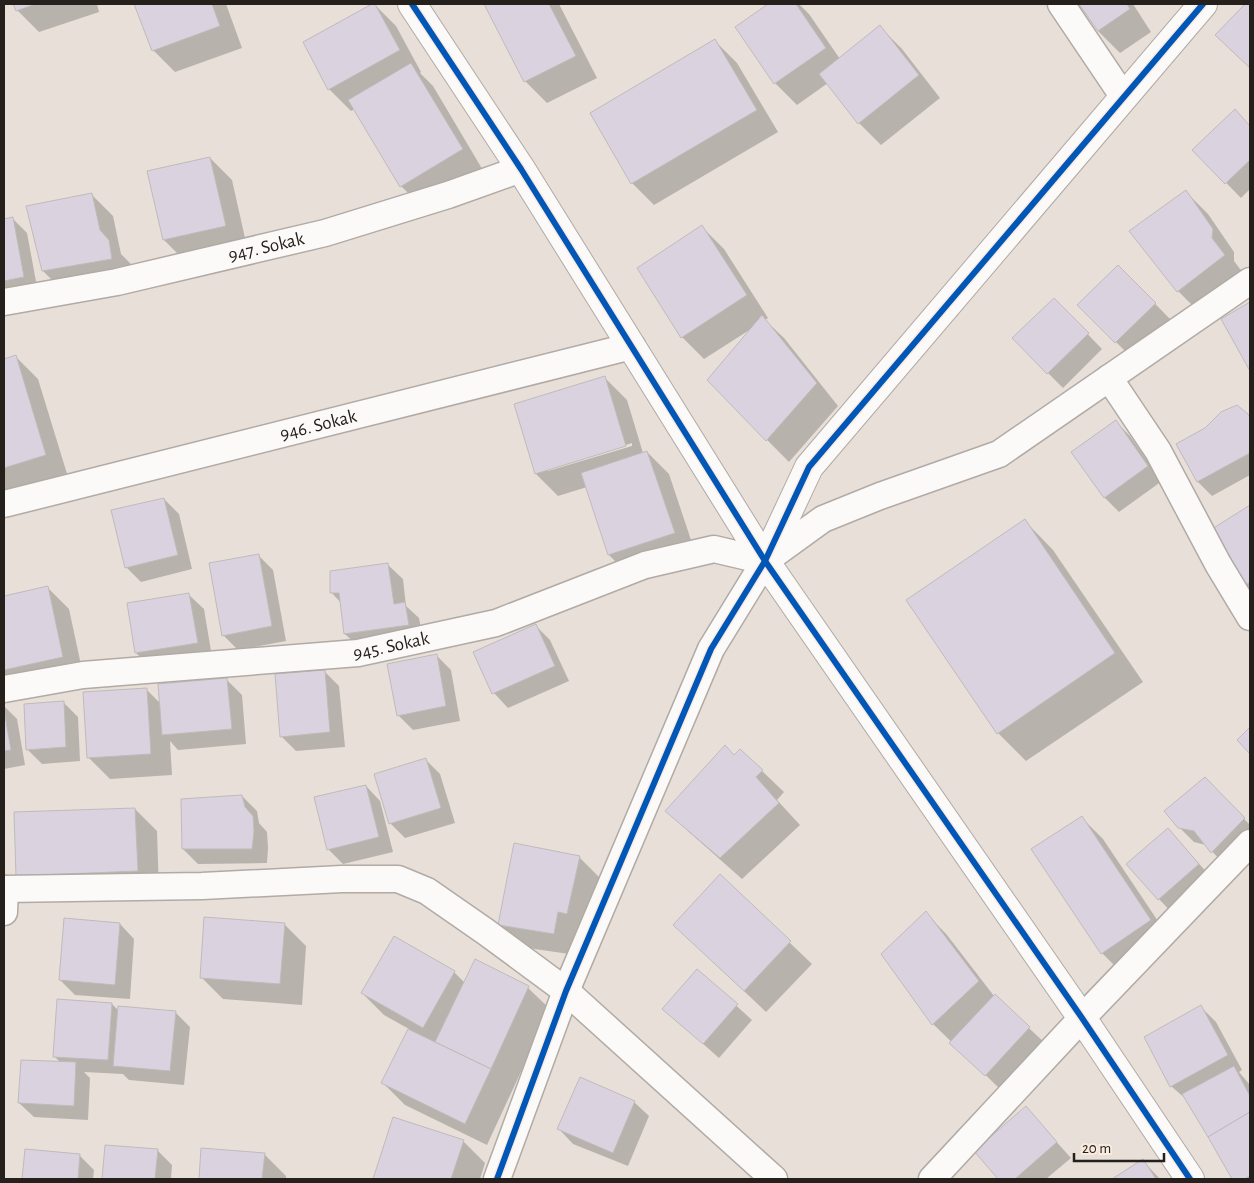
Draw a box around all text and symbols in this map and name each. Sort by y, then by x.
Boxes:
street label: 947. Sokak [226,229,306,265]
street label: 946. Sokak [278,406,359,444]
street label: 945. Sokak [353,628,431,663]
scale bar [1074,1130,1164,1162]
text: 20 m [1082,1141,1111,1156]

